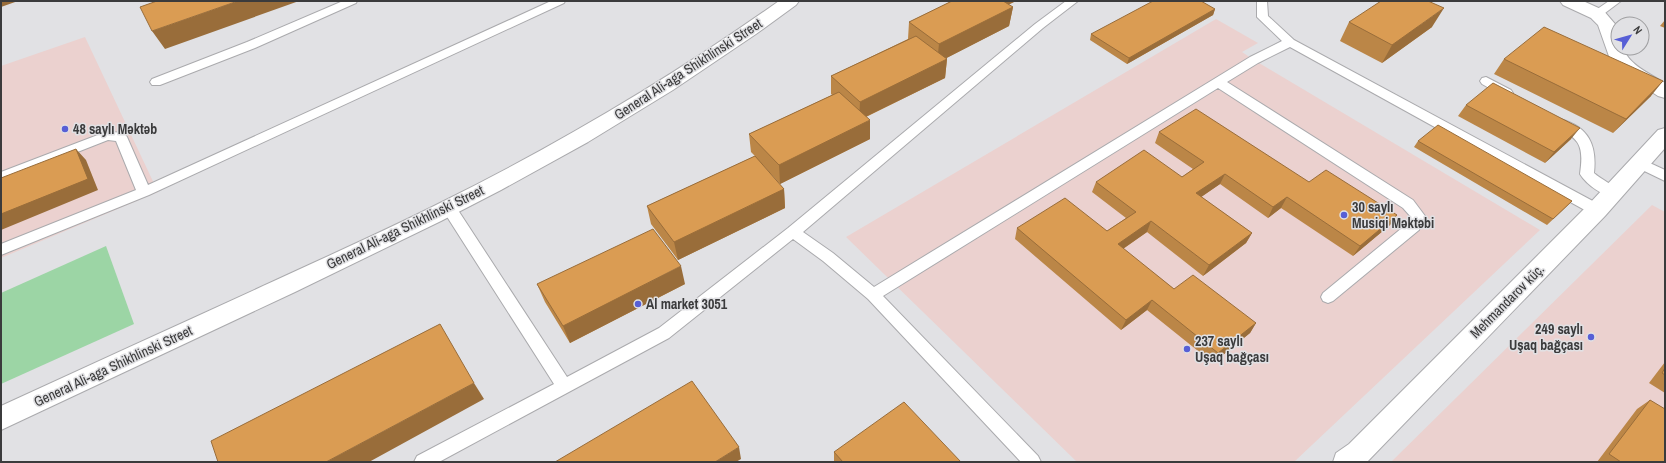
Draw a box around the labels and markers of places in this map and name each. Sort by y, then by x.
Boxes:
place label: 48 saylı Məktəb [73,120,157,138]
marker: 48 saylı Məktəb [60,124,70,134]
place label: 30 saylı Musiqi Məktəbi [1352,198,1434,232]
marker: 30 saylı Musiqi Məktəbi [1339,210,1349,220]
place label: Al market 3051 [646,295,728,313]
marker: Al market 3051 [633,299,643,309]
place label: 249 saylı Uşaq bağçası [1509,320,1583,354]
place label: 237 saylı Uşaq bağçası [1195,332,1269,366]
marker: 249 saylı Uşaq bağçası [1586,332,1596,342]
marker: 237 saylı Uşaq bağçası [1182,344,1192,354]

